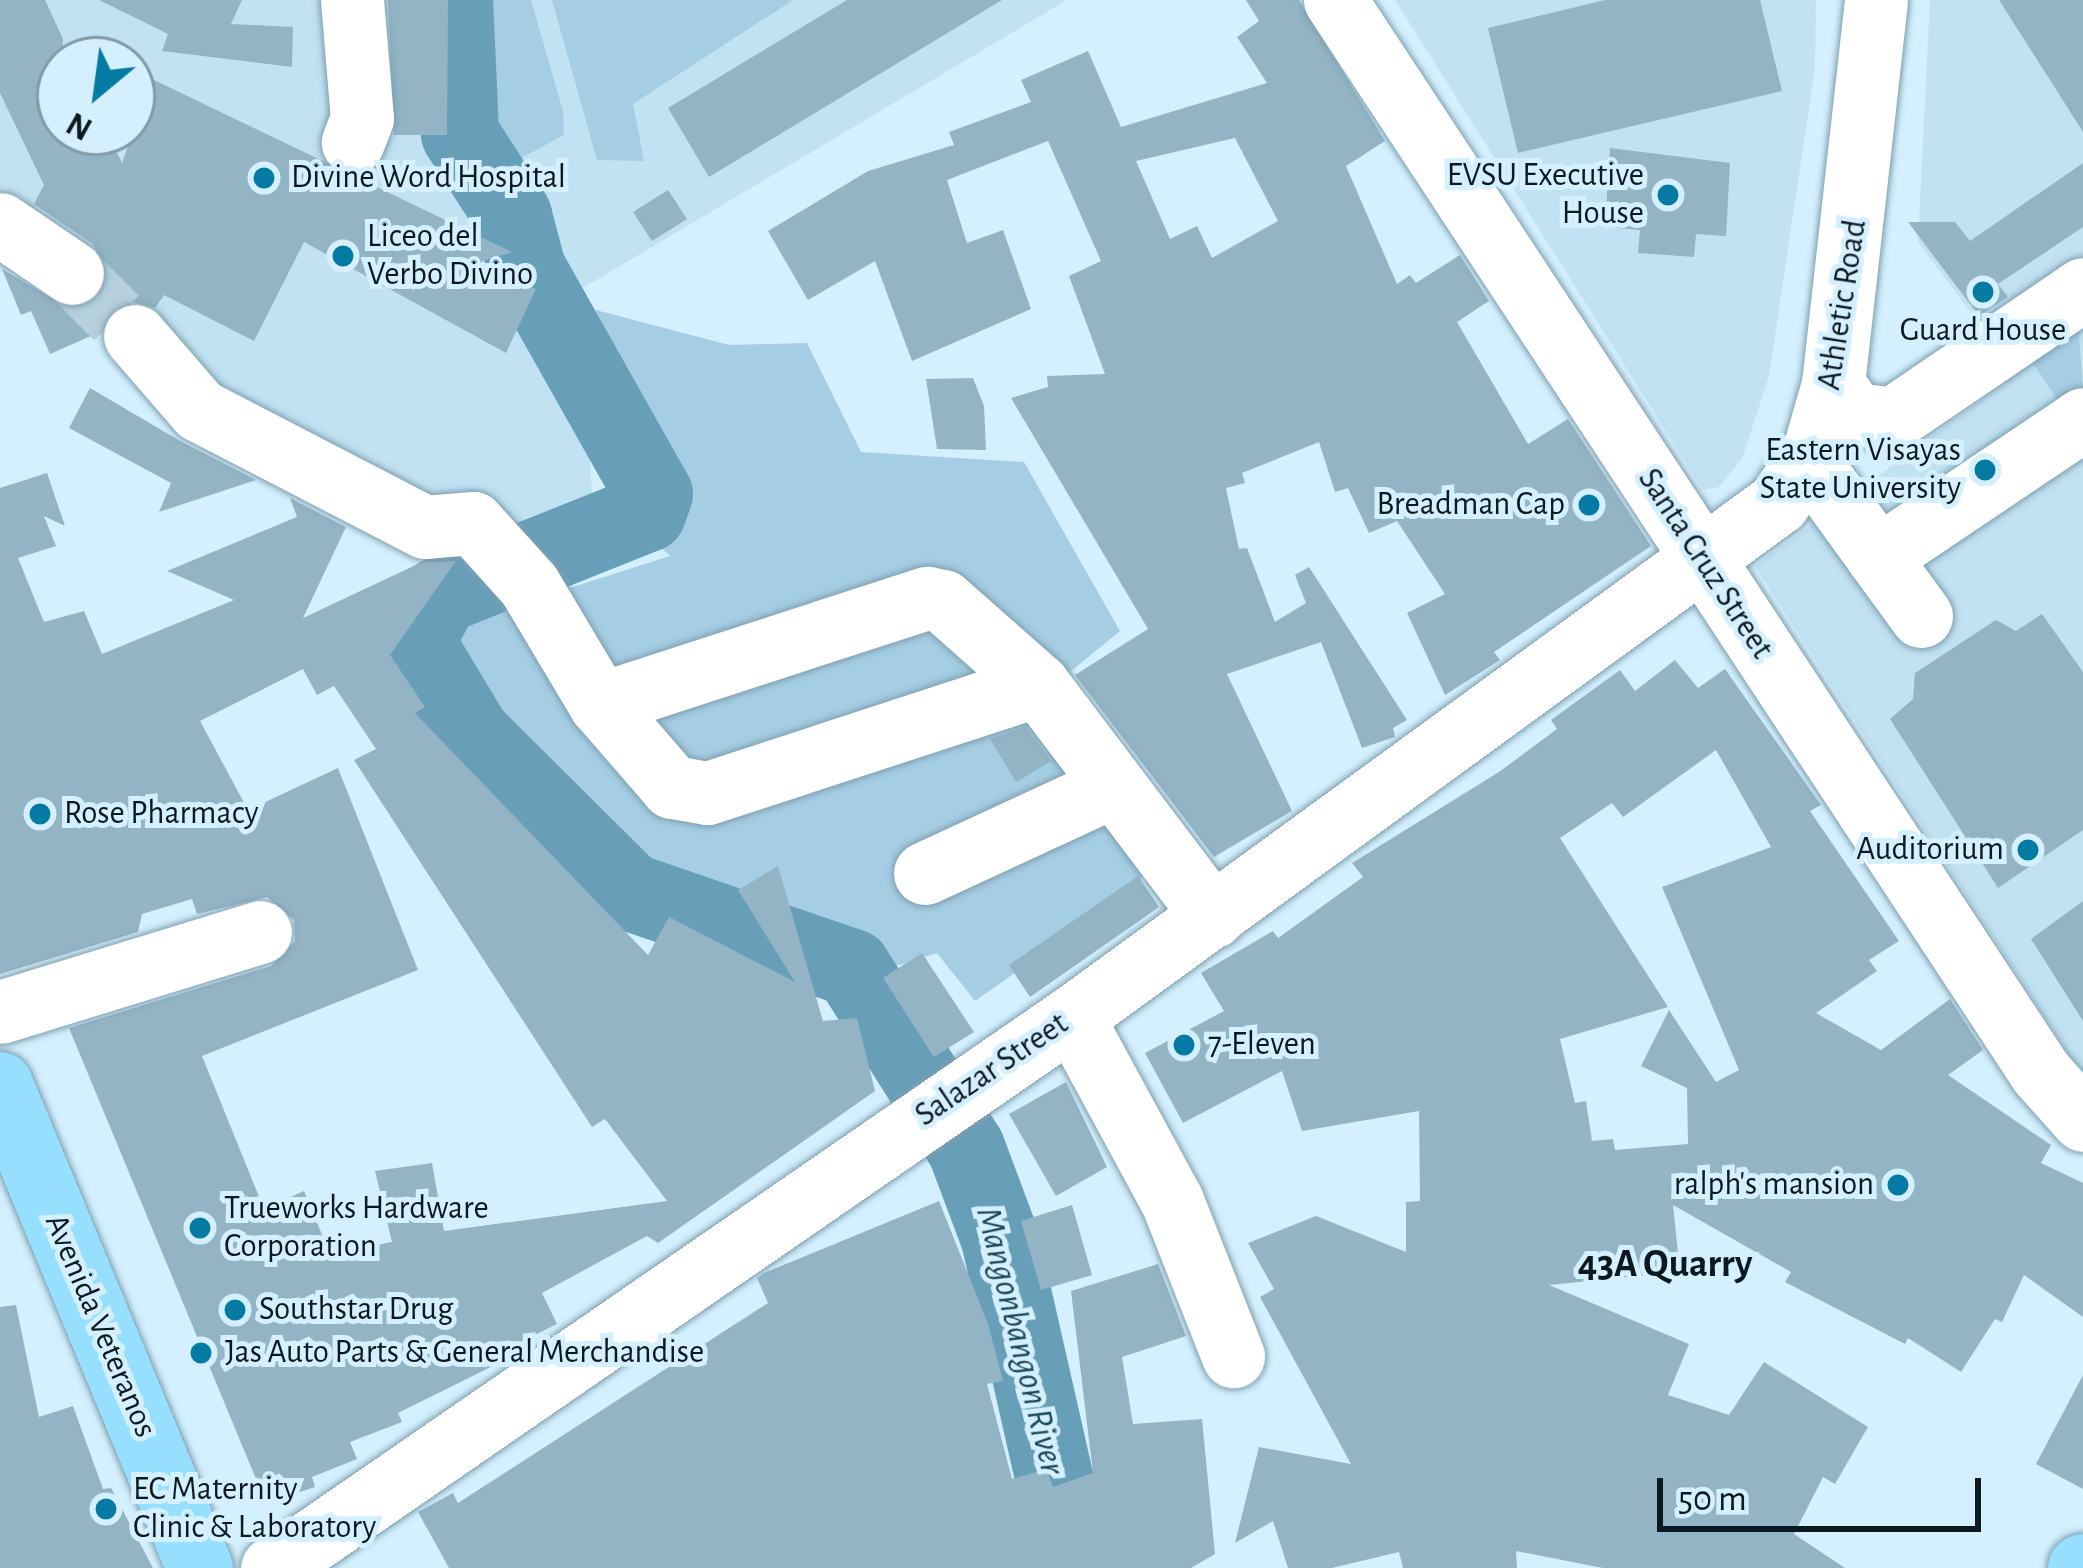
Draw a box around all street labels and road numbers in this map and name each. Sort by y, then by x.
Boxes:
street label: Athletic Road [1810,217,1876,393]
street label: Santa Cruz Street [1629,461,1781,667]
street label: Salazar Street [908,1004,1076,1136]
street label: Avenida Veteranos [35,1209,165,1443]

